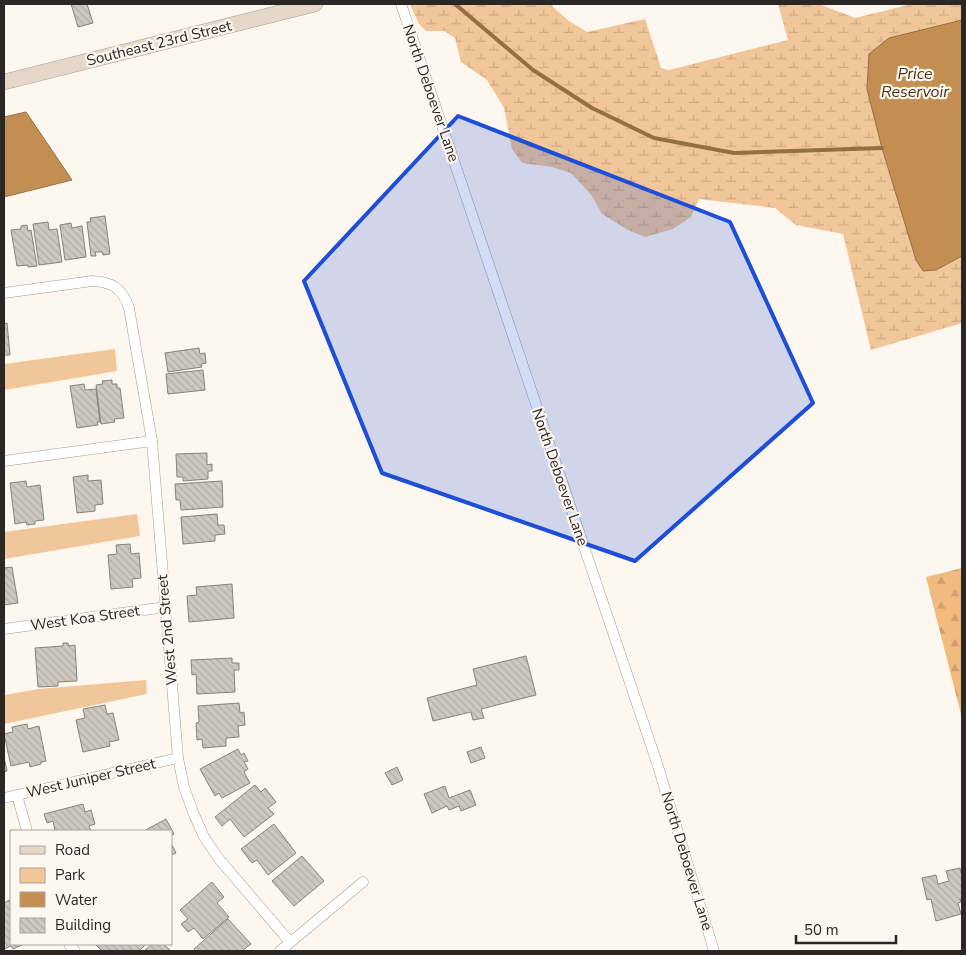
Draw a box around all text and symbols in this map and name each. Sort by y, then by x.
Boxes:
street label: Southeast 23rd Street [84,15,234,71]
street label: North Deboever Lane [398,22,464,165]
water label: Price Reservoir [881,63,950,103]
street label: North Deboever Lane [527,406,593,549]
street label: West 2nd Street [152,573,182,686]
street label: West Koa Street [29,600,142,636]
street label: West Juniper Street [24,753,158,803]
street label: North Deboever Lane [656,789,718,933]
legend [10,830,172,945]
text: Road [55,840,90,860]
text: Park [55,865,85,885]
text: Water [55,890,98,910]
scale bar [796,912,896,944]
text: Building [55,915,111,935]
text: 50 m [804,920,839,940]

